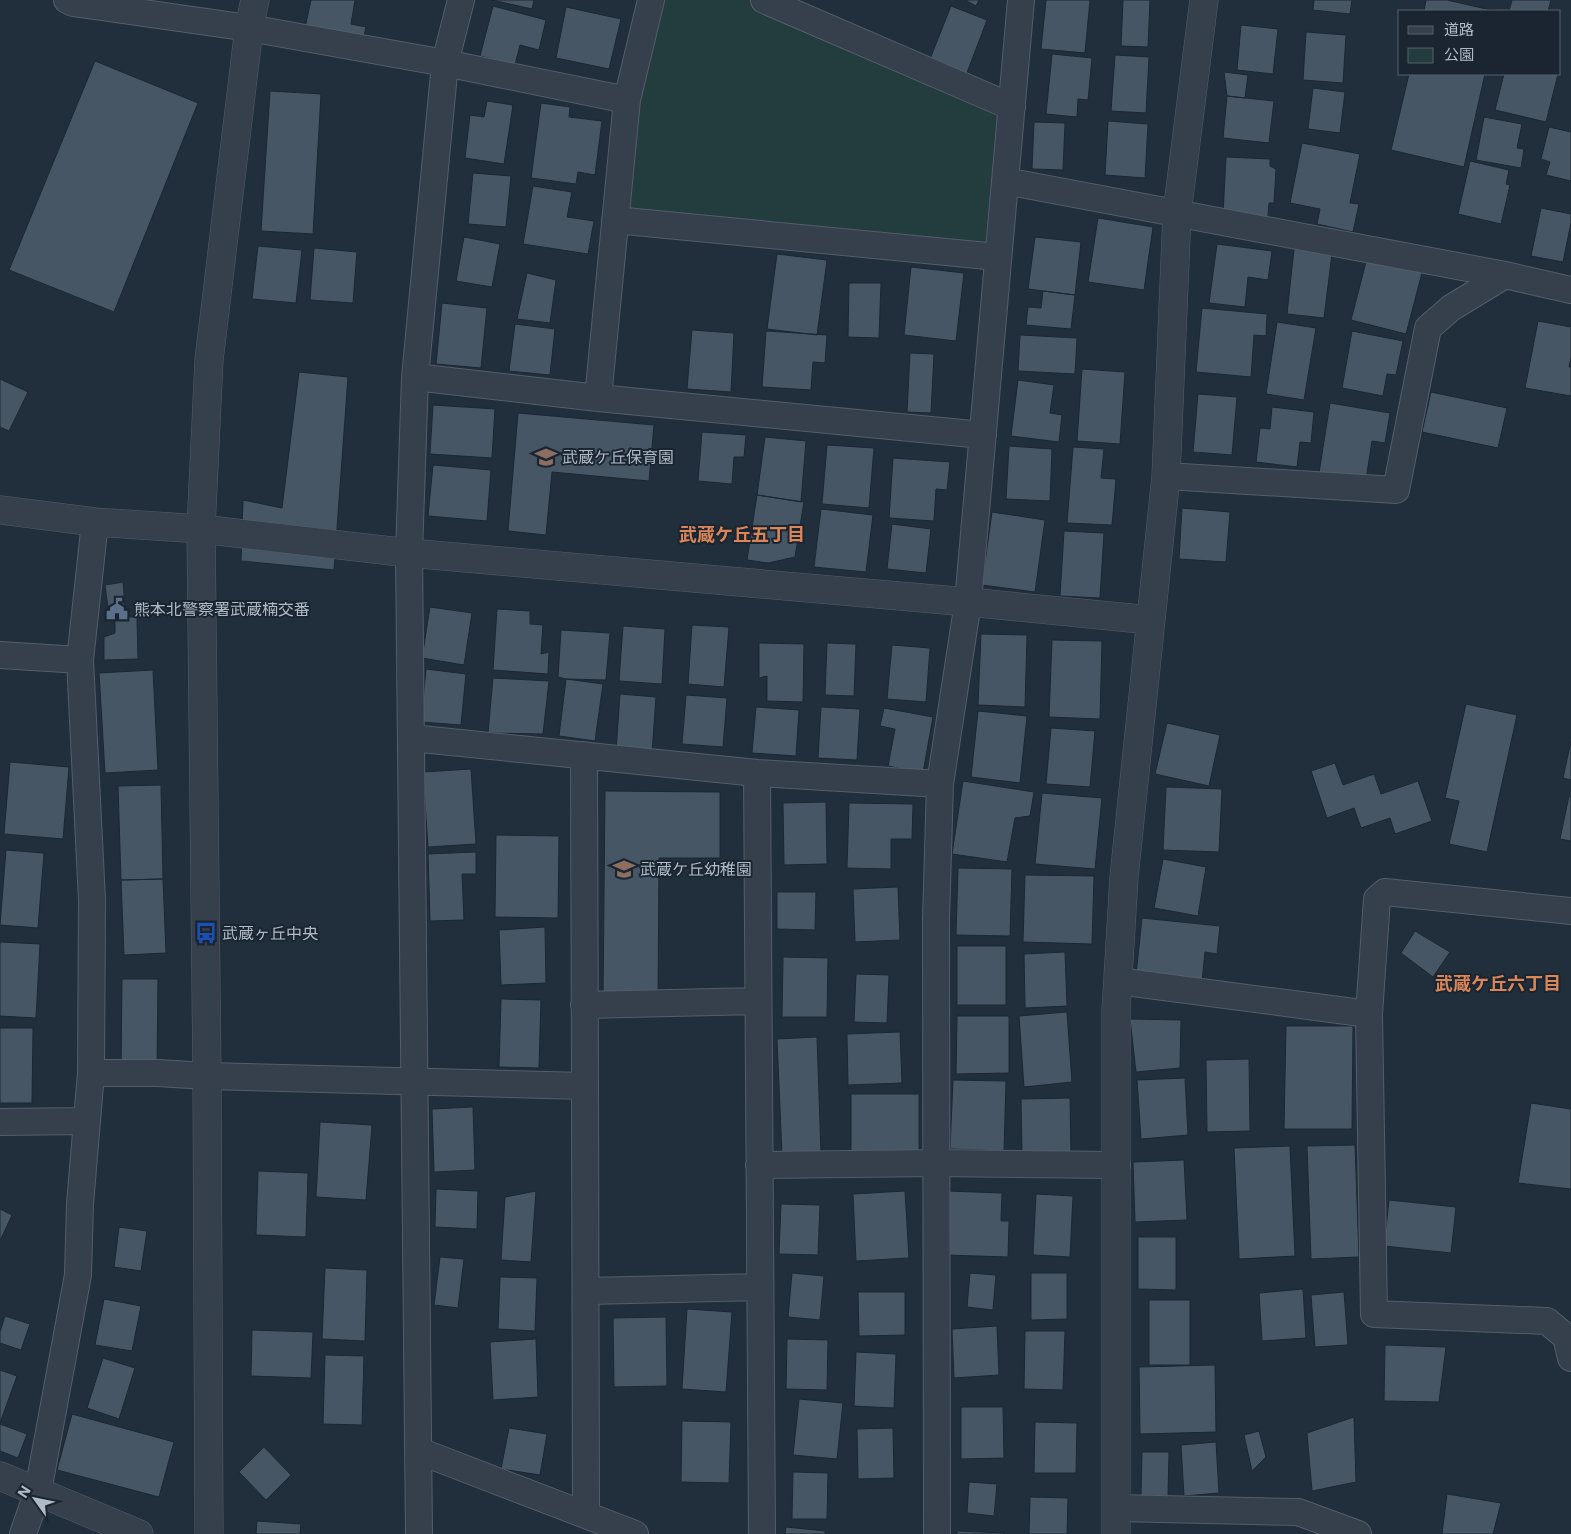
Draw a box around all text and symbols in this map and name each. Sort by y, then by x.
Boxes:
legend [1398,10,1561,75]
text: 道路 [1444,20,1474,39]
text: 公園 [1444,45,1474,64]
school or university icon: 武蔵ケ丘保育園 [533,444,559,470]
place label: 武蔵ケ丘保育園 [562,447,674,467]
district label: 武蔵ケ丘五丁目 [679,524,805,545]
public building icon: 熊本北警察署武蔵楠交番 [104,596,130,622]
place label: 熊本北警察署武蔵楠交番 [134,599,310,619]
school or university icon: 武蔵ケ丘幼稚園 [611,856,637,882]
place label: 武蔵ケ丘幼稚園 [640,859,752,879]
bus stop icon: 武蔵ヶ丘中央 [193,920,219,946]
place label: 武蔵ヶ丘中央 [222,923,318,943]
district label: 武蔵ケ丘六丁目 [1435,973,1561,994]
north arrow [10,1474,60,1524]
text: N [14,1483,34,1501]

